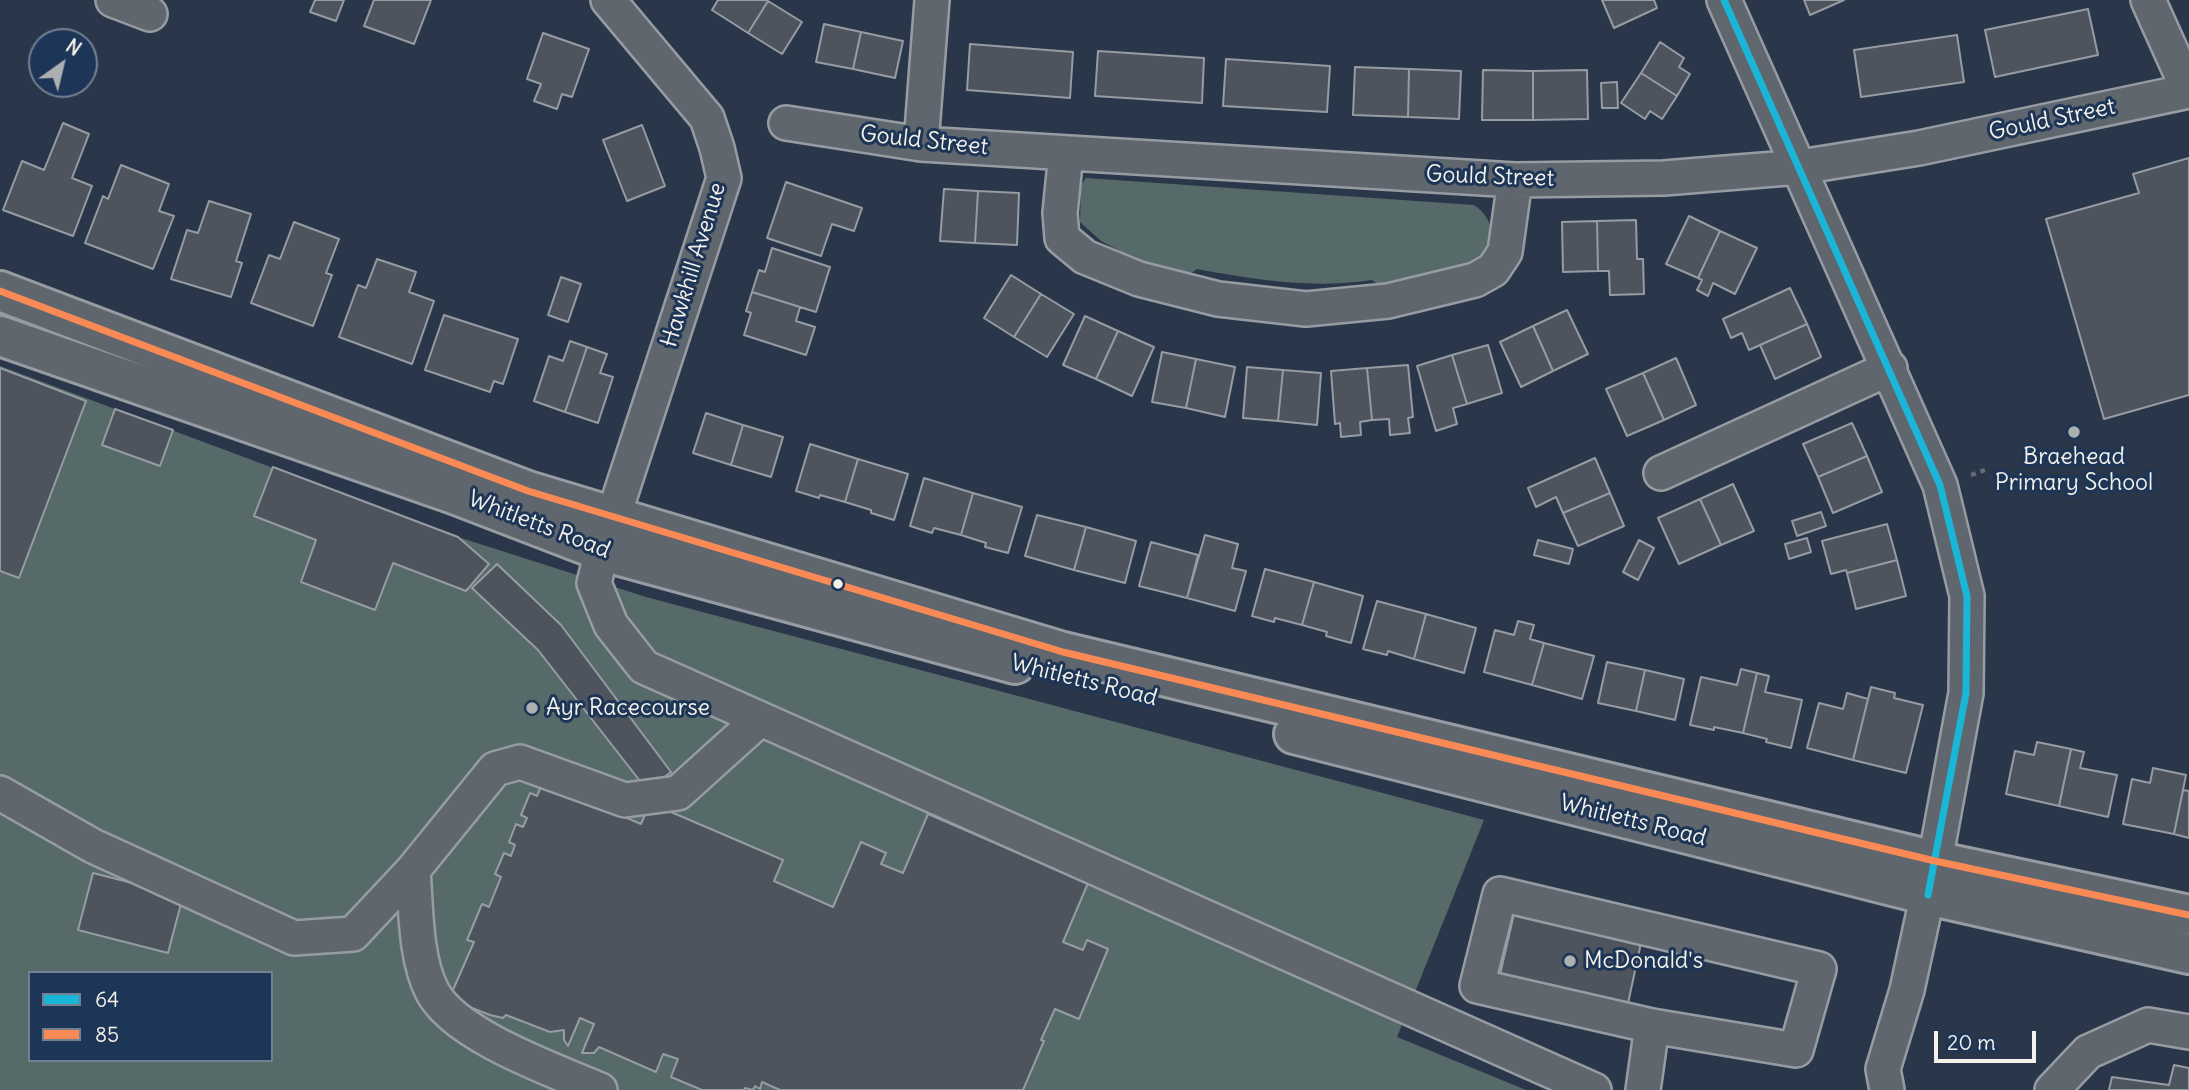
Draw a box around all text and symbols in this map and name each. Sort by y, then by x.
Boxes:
north arrow [28,28,98,98]
text: N [61,34,86,61]
street label: Gould Street [1986,93,2118,147]
street label: Gould Street [859,121,989,161]
street label: Gould Street [1425,161,1555,193]
street label: Hawkhill Avenue [656,179,732,351]
marker: Braehead Primary School [2066,424,2082,440]
place label: Braehead Primary School [1995,443,2153,497]
street label: Whitletts Road [464,485,614,565]
unlabelled marker [831,577,845,591]
street label: Whitletts Road [1008,649,1160,713]
place label: Ayr Racecourse [546,694,710,722]
marker: Ayr Racecourse [524,700,540,716]
street label: Whitletts Road [1557,789,1709,853]
place label: McDonald's [1584,947,1703,975]
marker: McDonald's [1562,953,1578,969]
legend [28,971,273,1062]
text: 64 [95,986,119,1013]
scale bar [1937,1016,2038,1060]
text: 85 [95,1021,119,1048]
text: 20 m [1947,1029,1996,1056]

